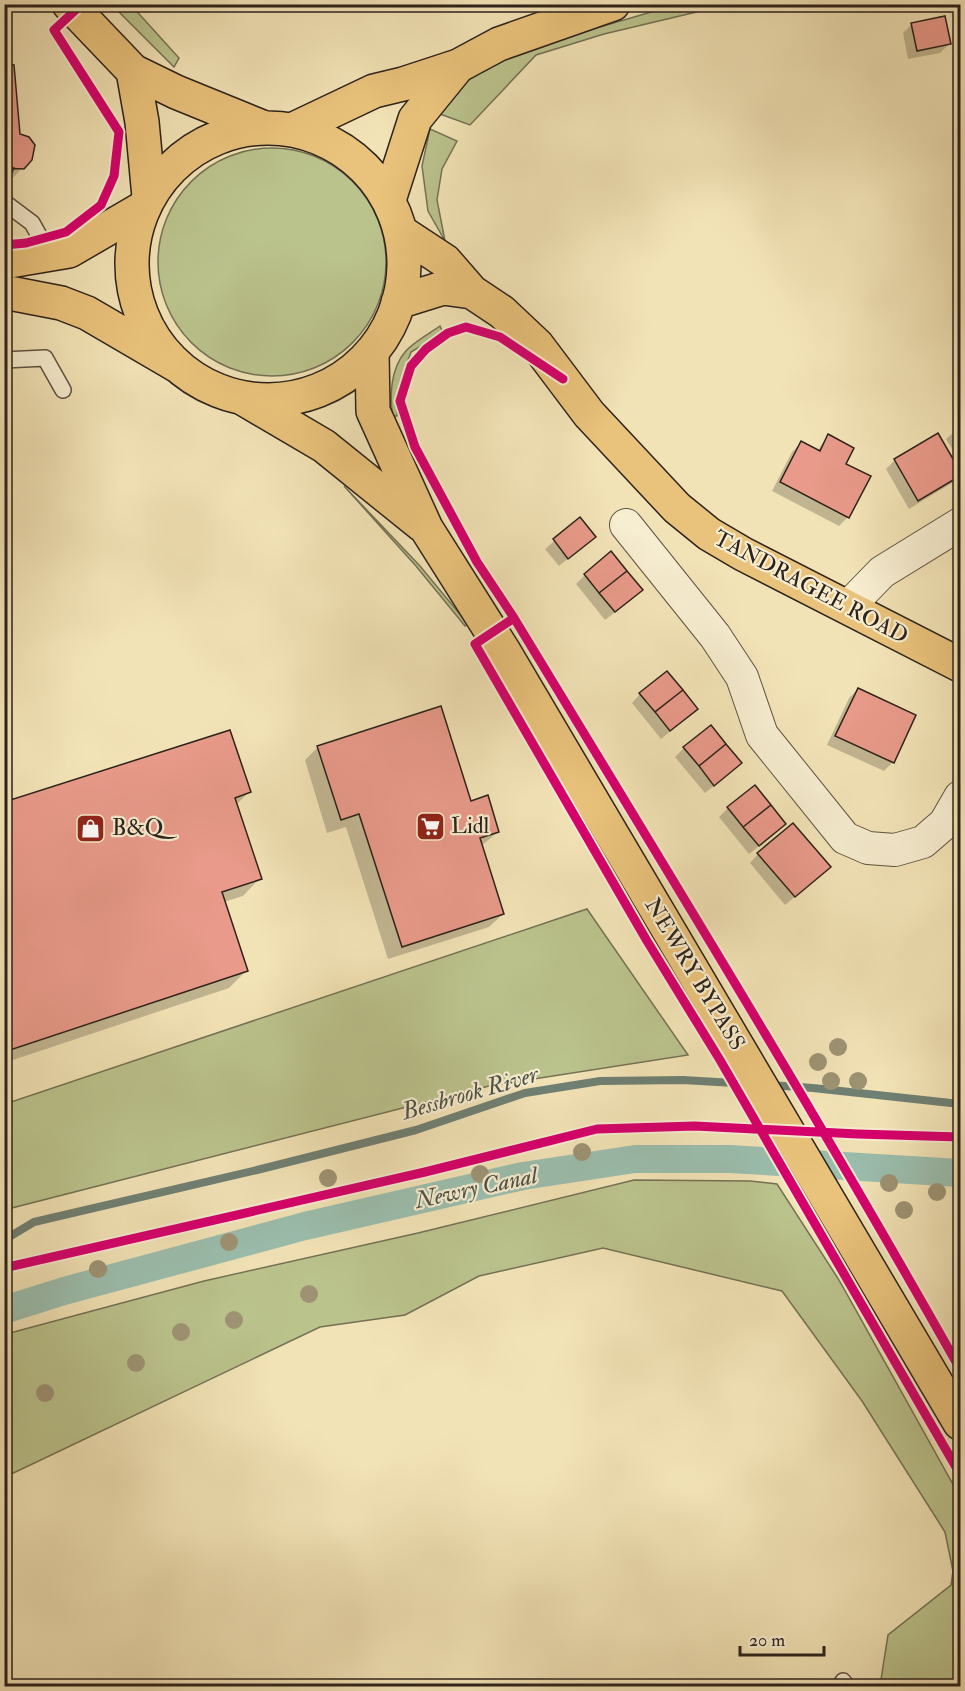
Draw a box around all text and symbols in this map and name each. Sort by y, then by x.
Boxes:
street label: TANDRAGEE ROAD [709,524,913,650]
supermarket icon: Lidl [414,810,446,842]
shop icon: B&Q [75,812,107,844]
place label: Lidl [451,812,490,840]
place label: B&Q [112,814,178,842]
street label: NEWRY BYPASS [639,893,751,1055]
water label: Bessbrook River [397,1058,543,1128]
water label: Newry Canal [410,1159,542,1216]
scale bar [740,1619,824,1657]
text: 20 m [749,1629,785,1652]

